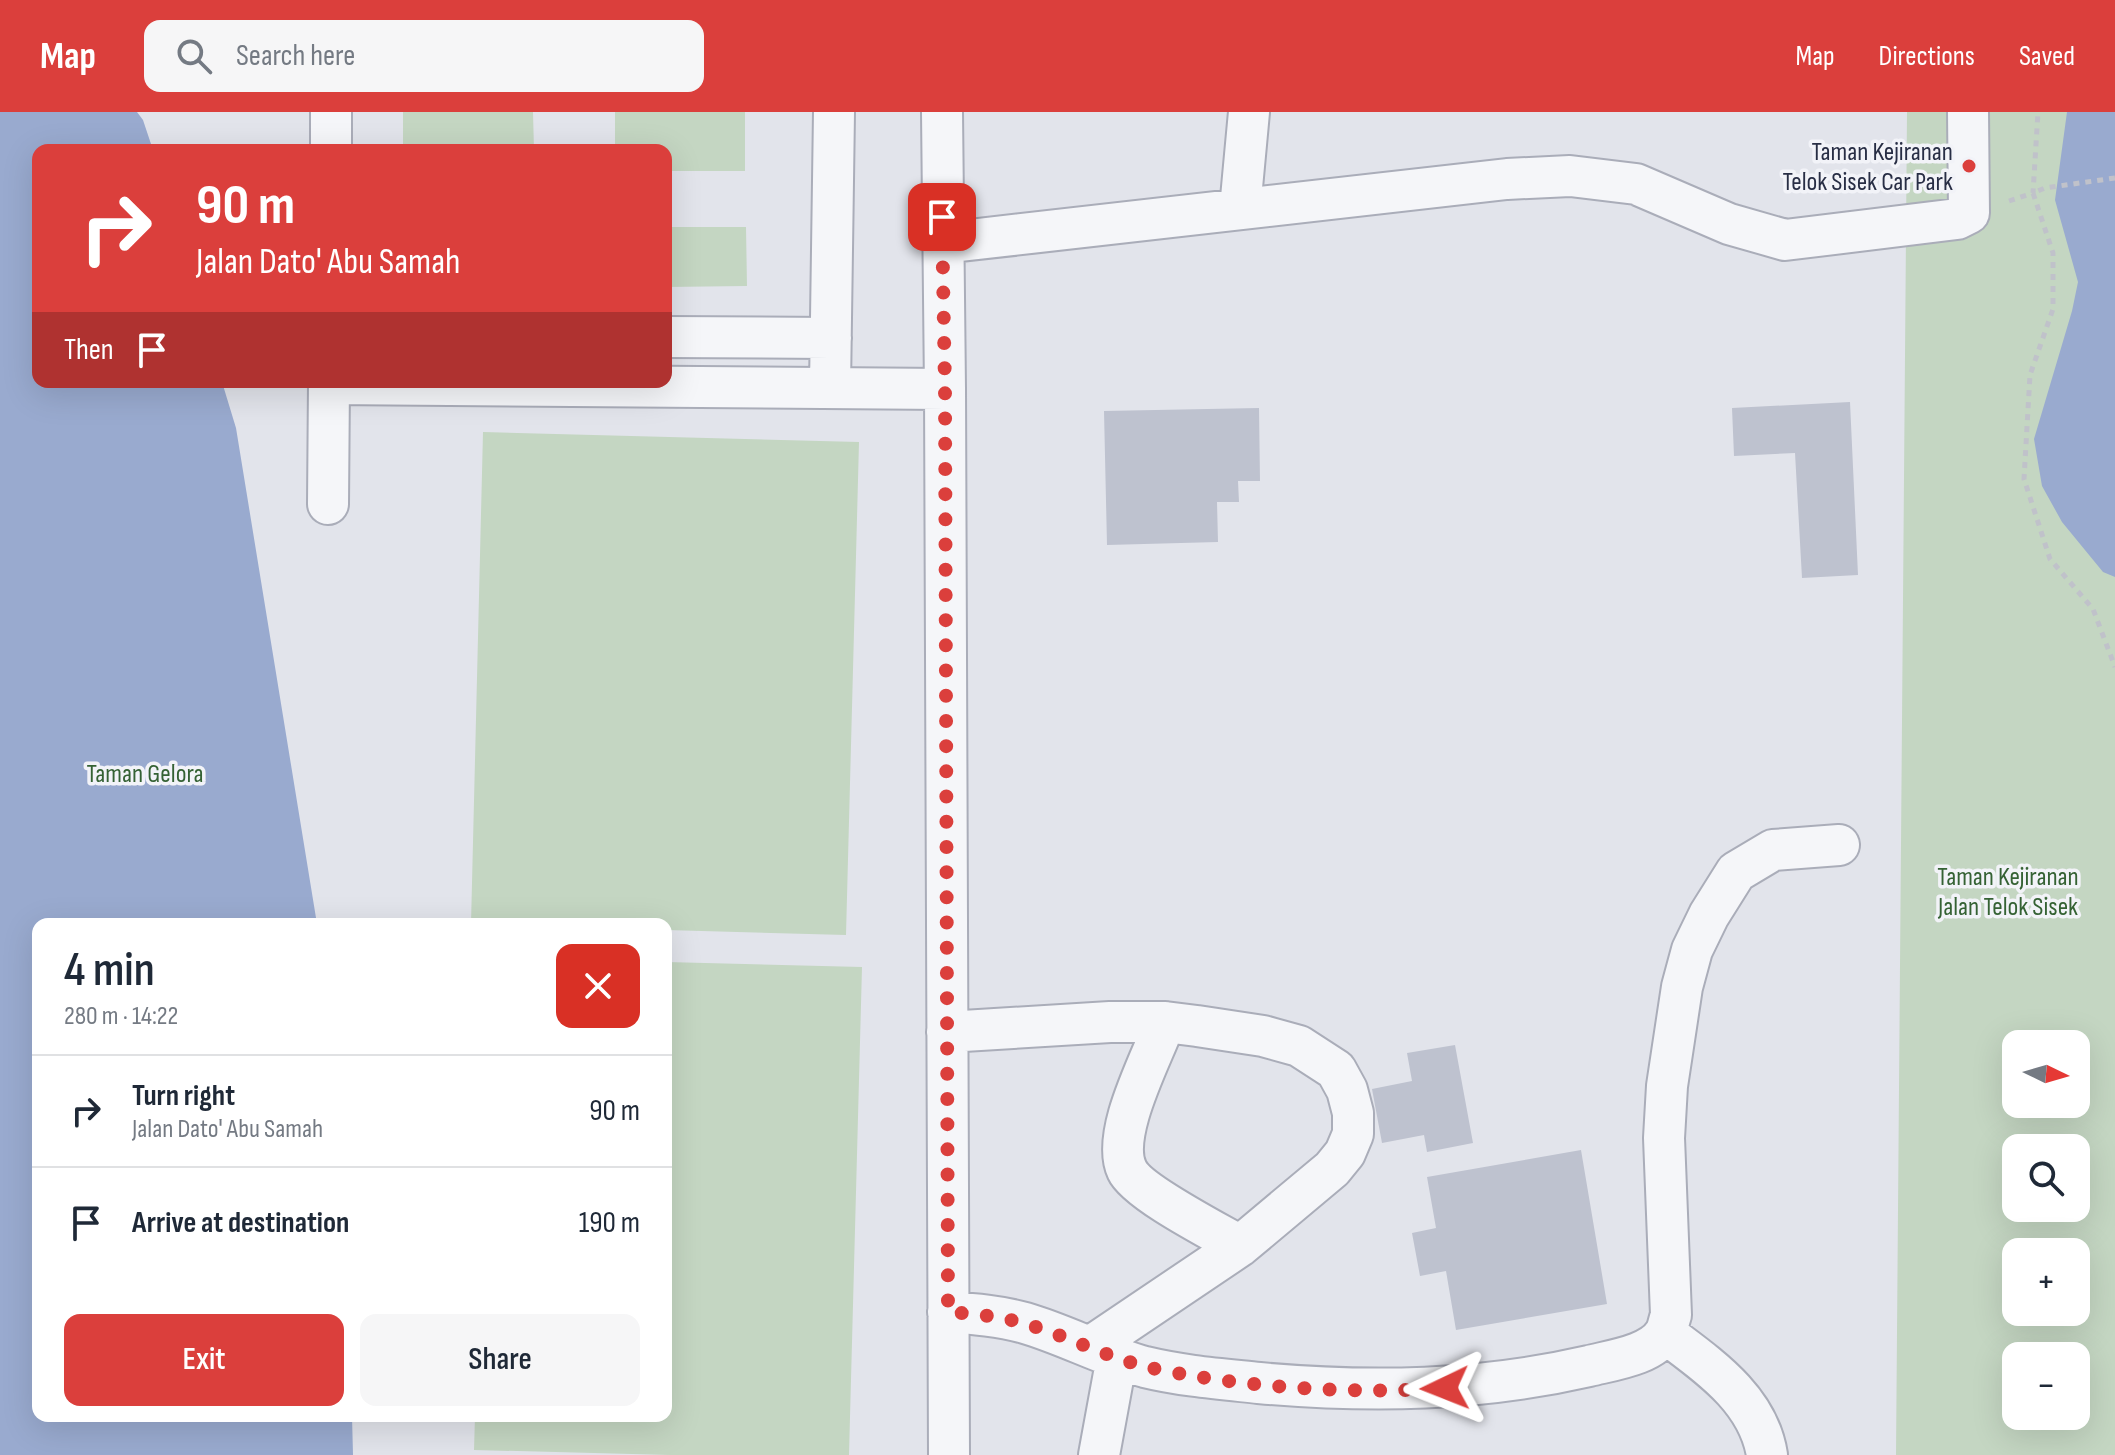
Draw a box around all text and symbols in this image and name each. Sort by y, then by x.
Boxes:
search box [144,20,704,92]
text: Map [40,34,96,79]
icon: search [172,34,216,78]
text: Search here [236,38,355,74]
text: Map [1796,40,1835,73]
text: Directions [1879,40,1975,73]
text: Saved [2019,40,2075,73]
place label: Taman Kejiranan Telok Sisek Car Park [1782,137,1953,198]
marker: Taman Kejiranan Telok Sisek Car Park [1960,157,1978,175]
text: 90 m [196,173,295,240]
icon: right [64,176,168,280]
pin [908,183,976,251]
icon: arrive [920,195,964,239]
text: Jalan Dato' Abu Samah [196,241,461,284]
icon: arrive [130,328,174,372]
text: Then [64,332,114,368]
park label: Taman Gelora [87,759,203,790]
park label: Taman Kejiranan Jalan Telok Sisek [1937,862,2079,923]
text: 4 min [64,942,155,999]
button: close [556,944,640,1028]
text: 280 m · 14:22 [64,1001,178,1032]
north arrow [2002,1030,2090,1118]
map controls [2002,1030,2090,1430]
text: Turn right [132,1078,235,1114]
icon: right [64,1089,108,1133]
text: 90 m [589,1093,640,1129]
text: Jalan Dato' Abu Samah [132,1114,323,1145]
button: search [2002,1134,2090,1222]
icon: arrive [64,1201,108,1245]
text: Arrive at destination [132,1205,349,1241]
text: 190 m [579,1205,640,1241]
button: + [2002,1238,2090,1326]
button: Exit [64,1314,344,1406]
button: Share [360,1314,640,1406]
button: − [2002,1342,2090,1430]
position arrow [1403,1346,1487,1430]

